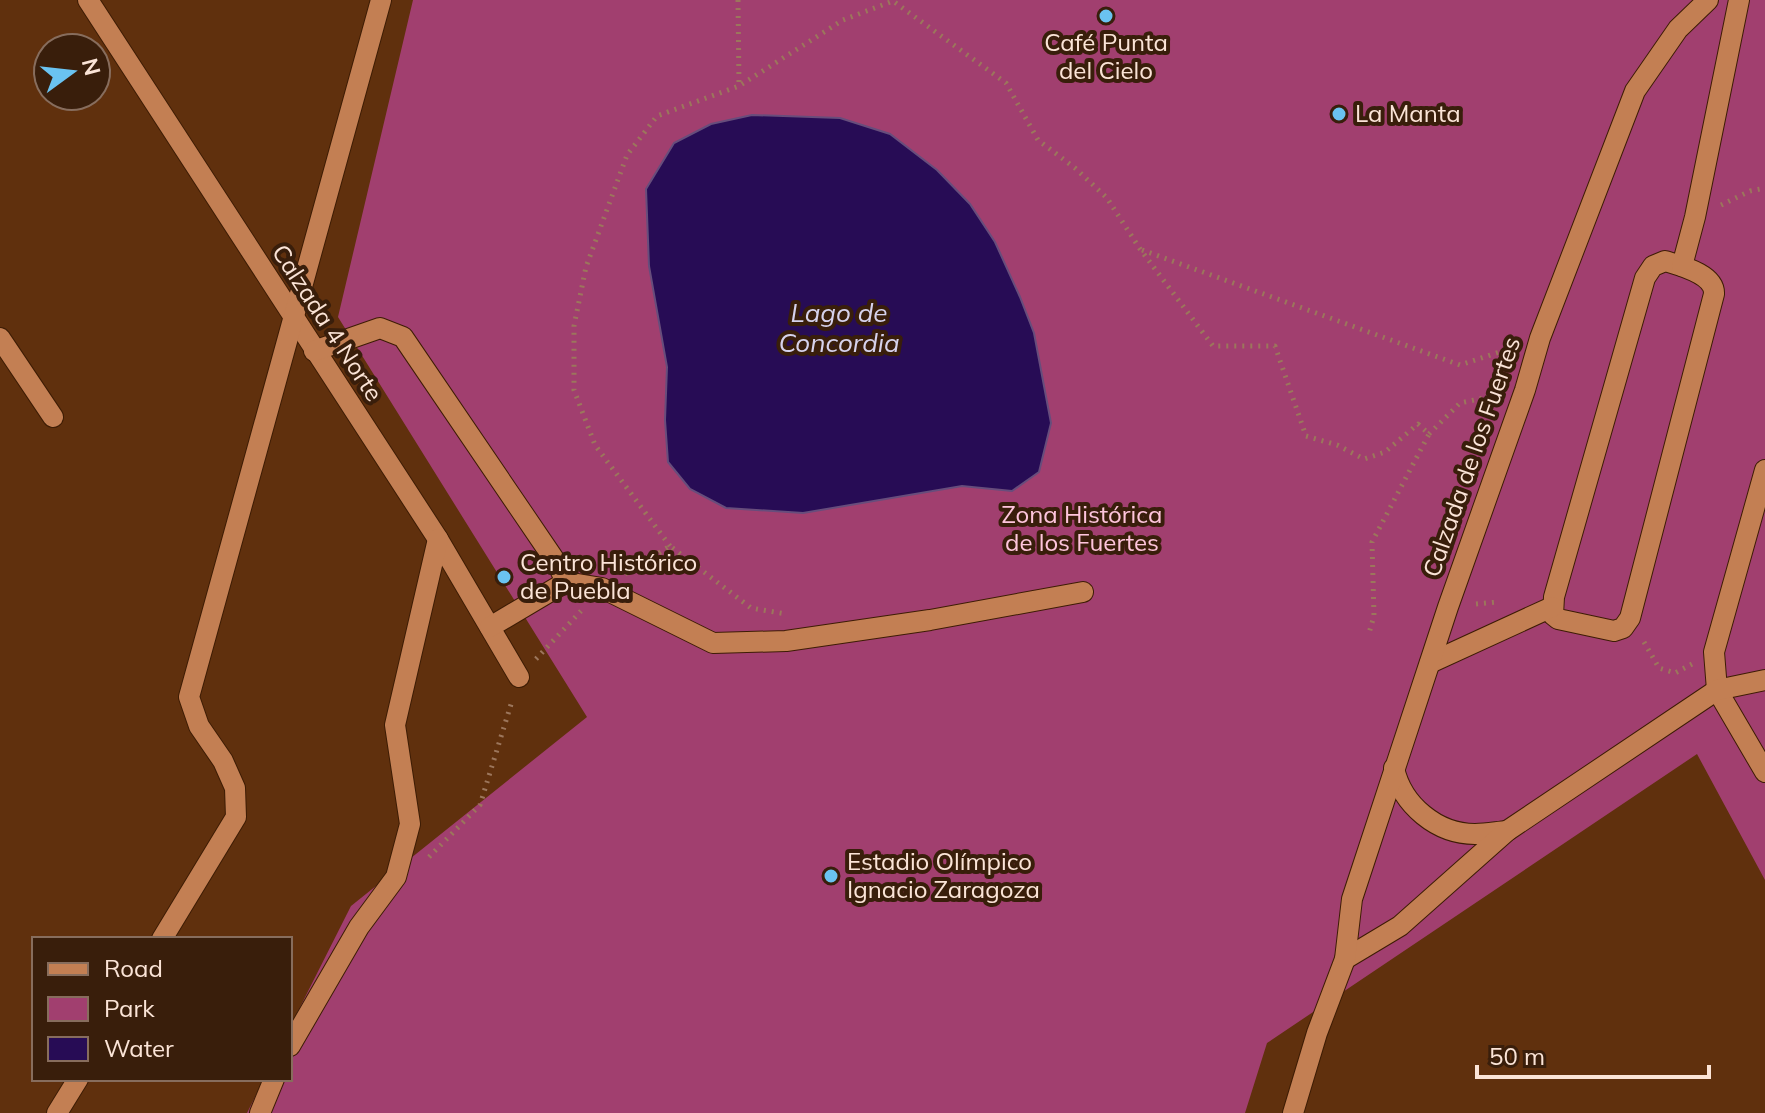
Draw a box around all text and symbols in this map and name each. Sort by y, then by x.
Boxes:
marker: Café Punta del Cielo [1097,7,1115,25]
place label: Café Punta del Cielo [1044,27,1168,85]
north arrow [32,32,112,112]
text: N [76,55,107,78]
place label: La Manta [1355,98,1461,128]
marker: La Manta [1330,105,1348,123]
street label: Calzada 4 Norte [266,238,390,406]
water label: Lago de Concordia [778,296,900,359]
street label: Calzada de los Fuertes [1416,333,1526,581]
park label: Zona Histórica de los Fuertes [1002,499,1162,557]
place label: Centro Histórico de Puebla [520,547,697,605]
marker: Centro Histórico de Puebla [495,568,513,586]
place label: Estadio Olímpico Ignacio Zaragoza [847,846,1040,904]
marker: Estadio Olímpico Ignacio Zaragoza [822,867,840,885]
legend [32,937,292,1081]
text: Road [104,953,163,983]
text: Park [104,993,155,1023]
scale bar [1477,1029,1709,1079]
text: Water [104,1033,174,1063]
text: 50 m [1489,1041,1545,1071]

